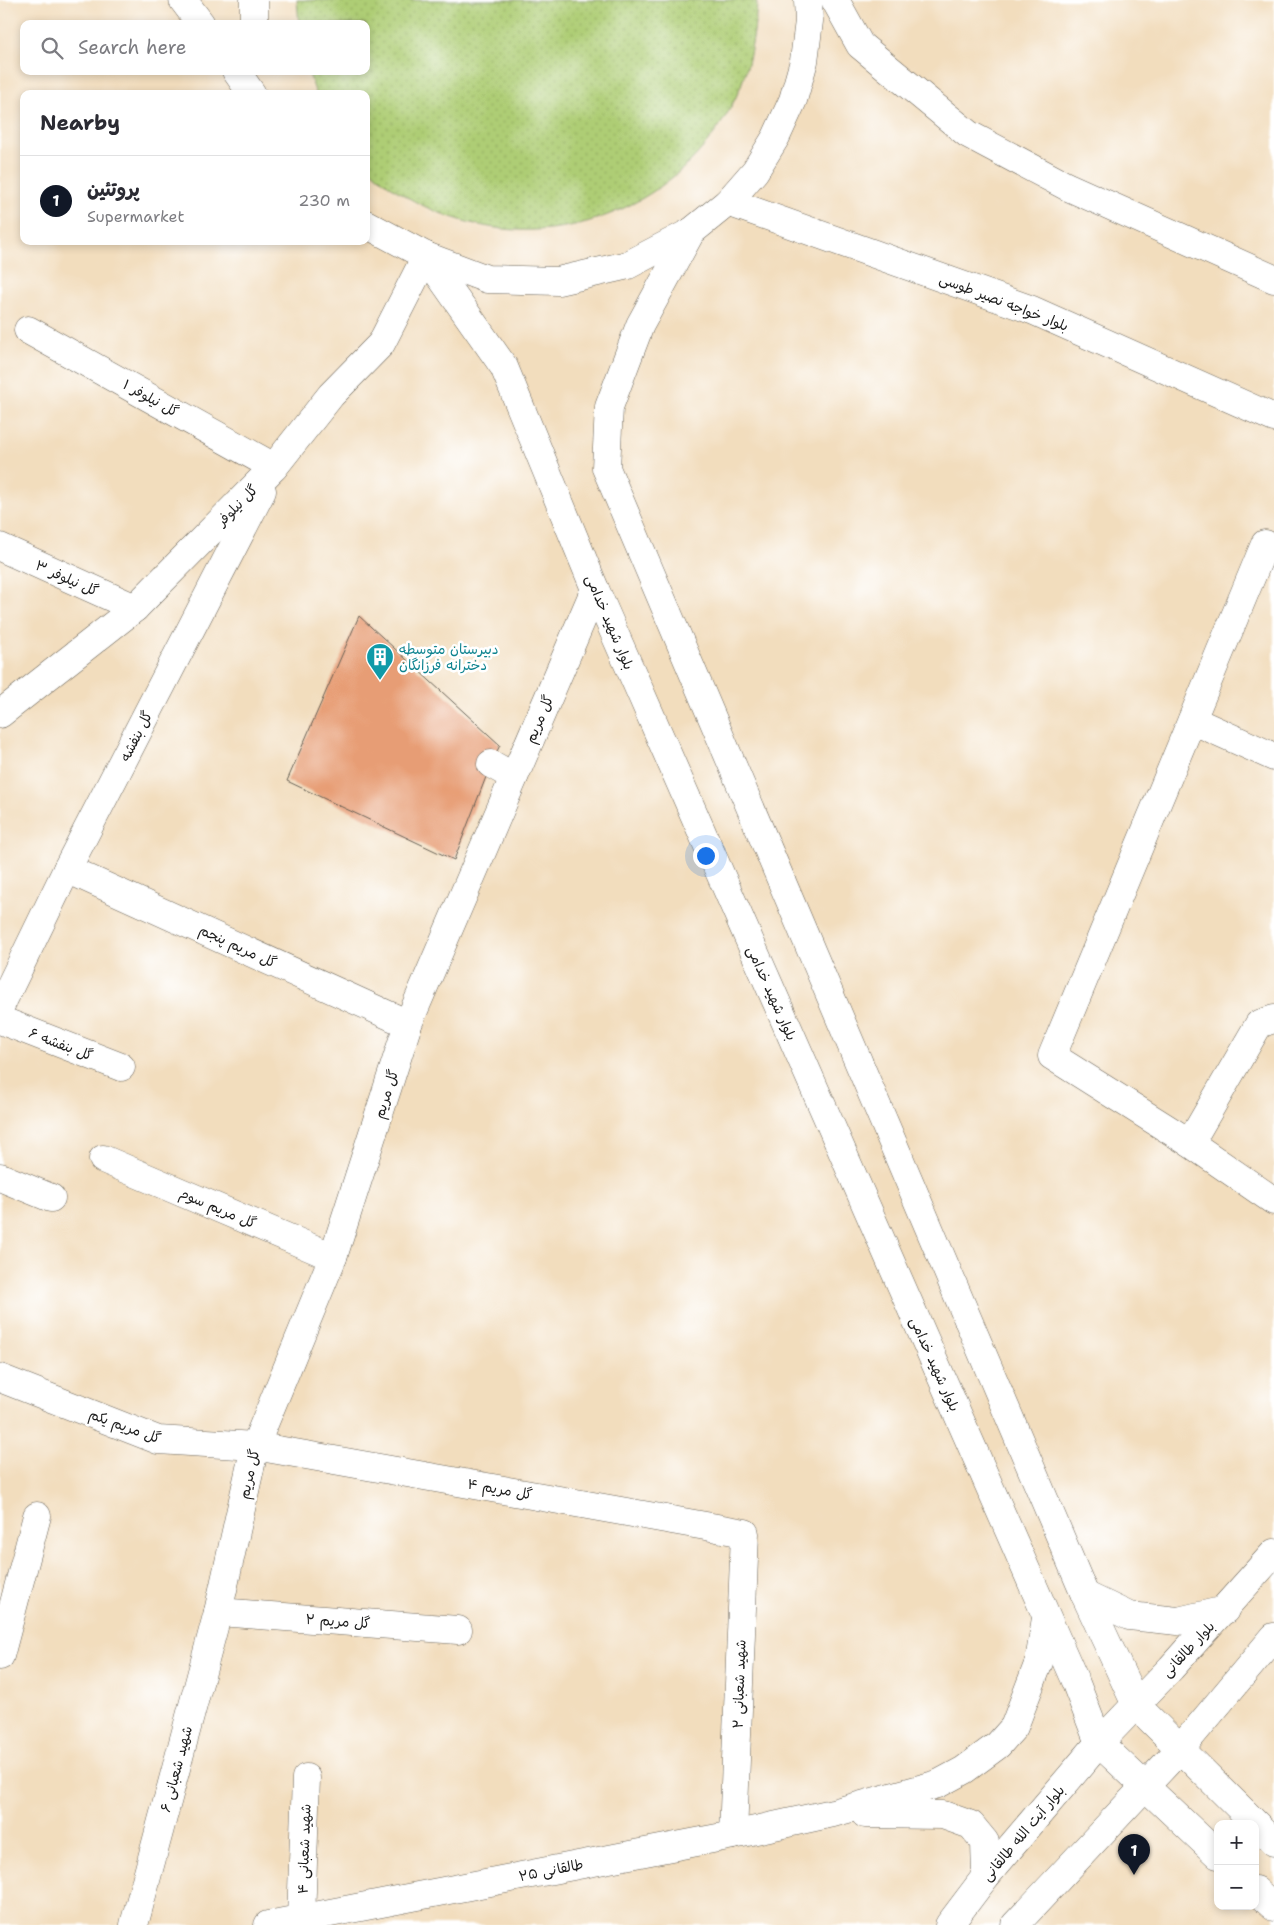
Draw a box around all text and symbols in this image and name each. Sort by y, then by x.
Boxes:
search box [20,20,370,75]
icon: search [38,34,66,62]
text: Search here [78,35,187,60]
text: Nearby [40,109,120,137]
text: پروتئین [87,177,140,202]
text: 1 [52,190,60,211]
text: 230 m [298,190,350,211]
text: Supermarket [87,206,184,227]
street label: بلوار خواجه نصیر طوسی [937,269,1071,335]
street label: گل نیلوفر ۱ [119,375,182,422]
street label: گل نیلوفر [212,481,262,531]
street label: گل نیلوفر ۳ [32,556,101,601]
street label: بلوار شهید خدامی [582,572,638,672]
place label: دبیرستان متوسطه دخترانه فرزانگان [399,640,499,674]
building icon: دبیرستان متوسطه دخترانه فرزانگان [365,642,395,681]
street label: گل مریم [521,692,559,747]
street label: گل بنفشه [116,708,156,764]
your location [693,843,719,869]
street label: گل مریم پنجم [196,920,280,974]
street label: بلوار شهید خدامی [743,943,801,1043]
street label: گل بنفشه ۶ [26,1024,96,1064]
street label: گل مریم [370,1067,404,1121]
street label: گل مریم سوم [176,1184,259,1235]
street label: بلوار شهید خدامی [906,1314,964,1414]
street label: گل مریم یکم [86,1405,163,1449]
street label: گل مریم [235,1447,265,1501]
street label: گل مریم ۴ [466,1474,534,1506]
street label: گل مریم ۲ [305,1610,371,1634]
street label: بلوار طالقانی [1158,1617,1218,1681]
street label: شهید شعبانی ۲ [728,1639,750,1729]
street label: شهید شعبانی ۶ [156,1724,196,1814]
street label: بلوار آیت الله طالقانی [978,1781,1068,1885]
street label: شهید شعبانی ۴ [293,1804,315,1894]
map controls [1214,1820,1259,1910]
button: + [1214,1820,1259,1865]
pin: 1 [1118,1834,1150,1875]
street label: طالقانی ۲۵ [517,1855,585,1885]
button: − [1214,1865,1259,1910]

